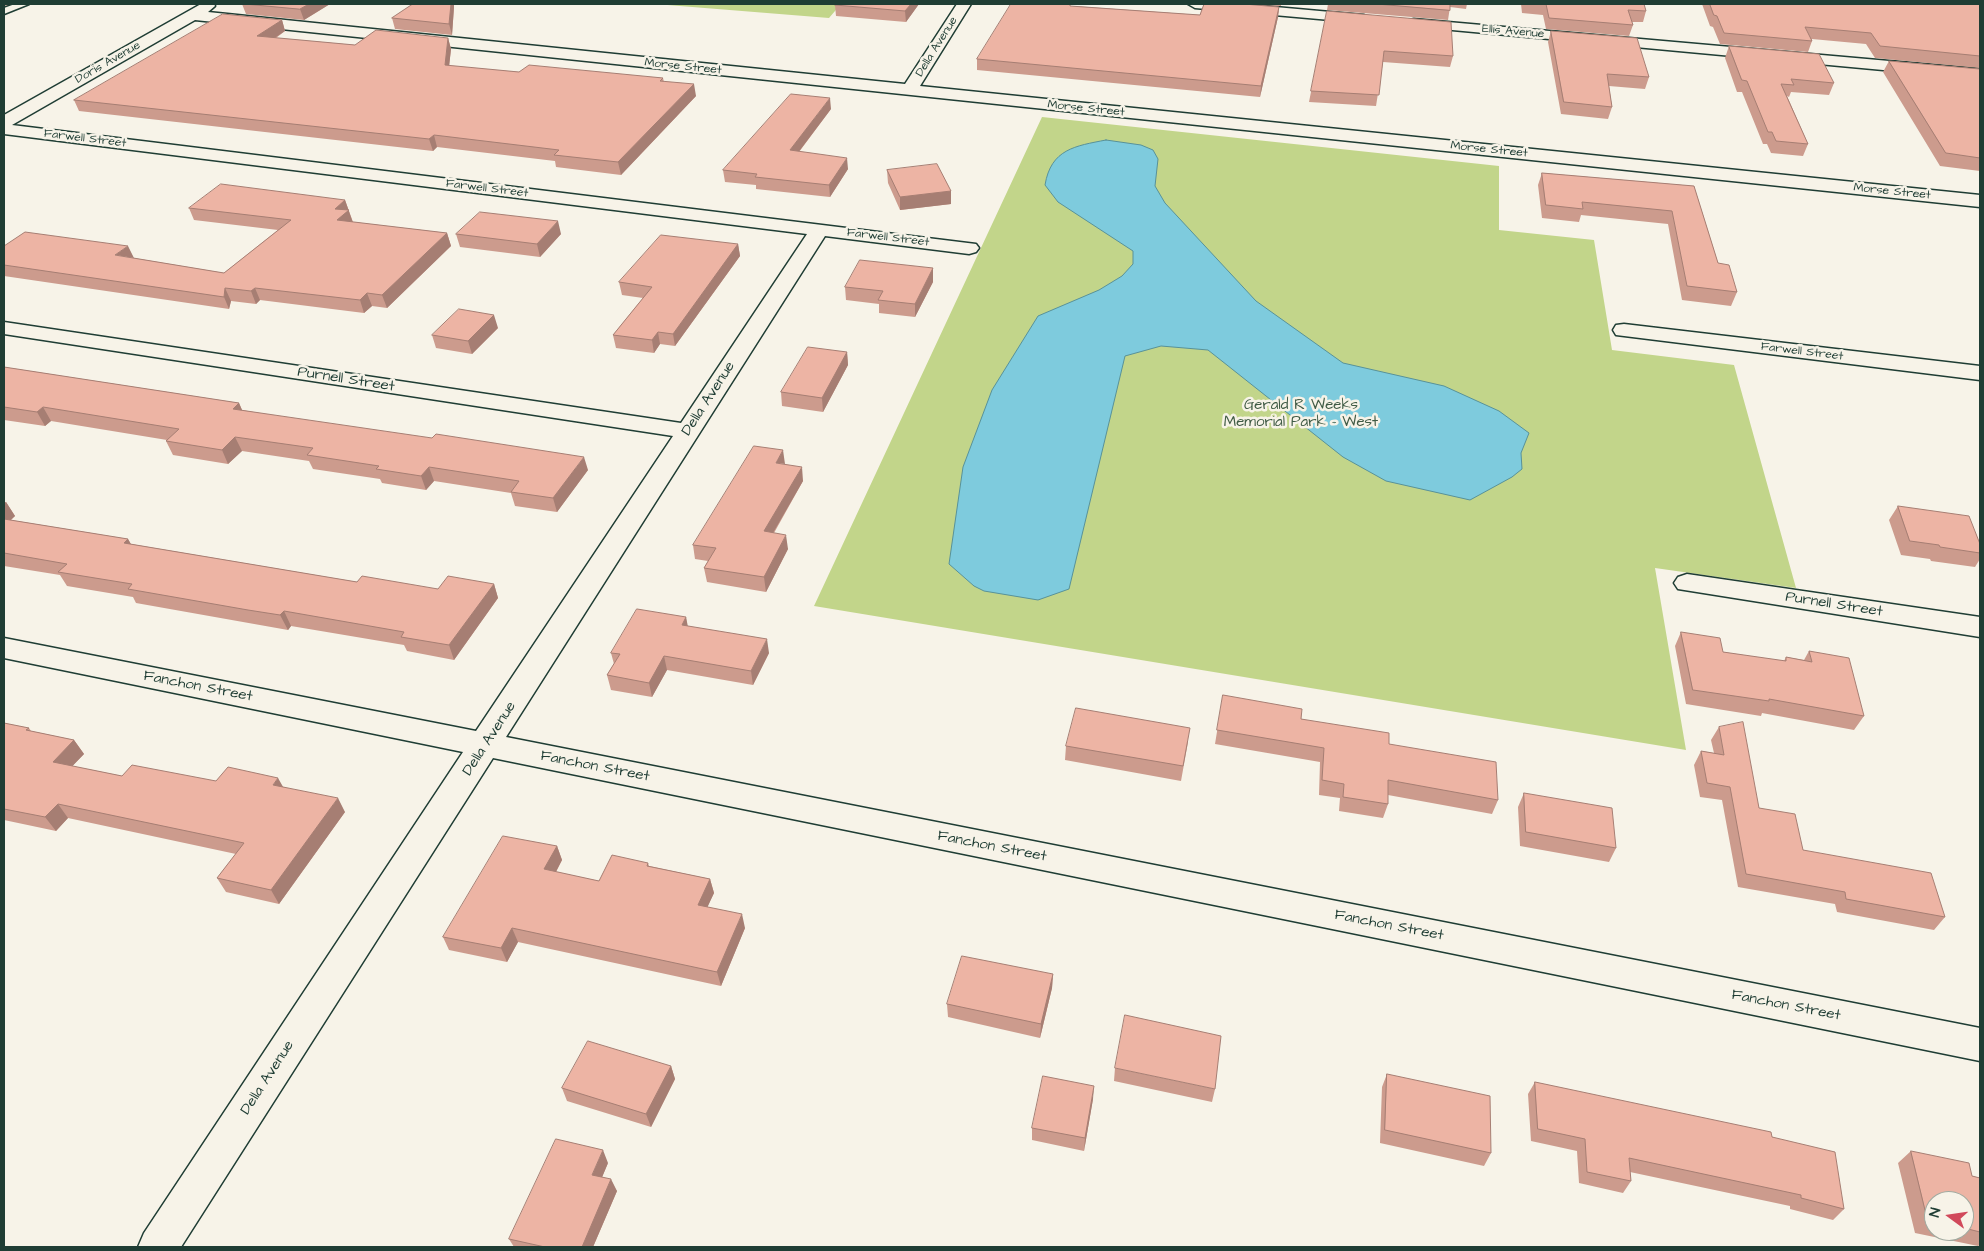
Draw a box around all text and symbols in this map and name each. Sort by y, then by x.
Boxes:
street label: Della Avenue [913,14,961,80]
street label: Ellis Avenue [1481,22,1545,42]
street label: Doris Avenue [73,39,143,87]
street label: Morse Street [644,56,722,78]
street label: Morse Street [1047,98,1125,120]
street label: Farwell Street [43,127,127,151]
street label: Morse Street [1450,139,1528,161]
street label: Farwell Street [445,177,529,201]
street label: Morse Street [1853,181,1931,203]
street label: Farwell Street [846,226,930,250]
street label: Farwell Street [1760,340,1844,364]
street label: Della Avenue [678,358,740,440]
street label: Purnell Street [296,363,396,397]
park label: Gerald R Weeks Memorial Park - West [1224,397,1378,432]
street label: Purnell Street [1784,588,1884,622]
street label: Fanchon Street [142,668,254,706]
street label: Della Avenue [459,698,521,780]
street label: Fanchon Street [539,748,651,786]
street label: Fanchon Street [936,828,1048,866]
street label: Fanchon Street [1333,907,1445,945]
street label: Fanchon Street [1730,987,1842,1025]
street label: Della Avenue [237,1037,299,1119]
north arrow [1924,1191,1974,1241]
text: N [1925,1206,1946,1219]

